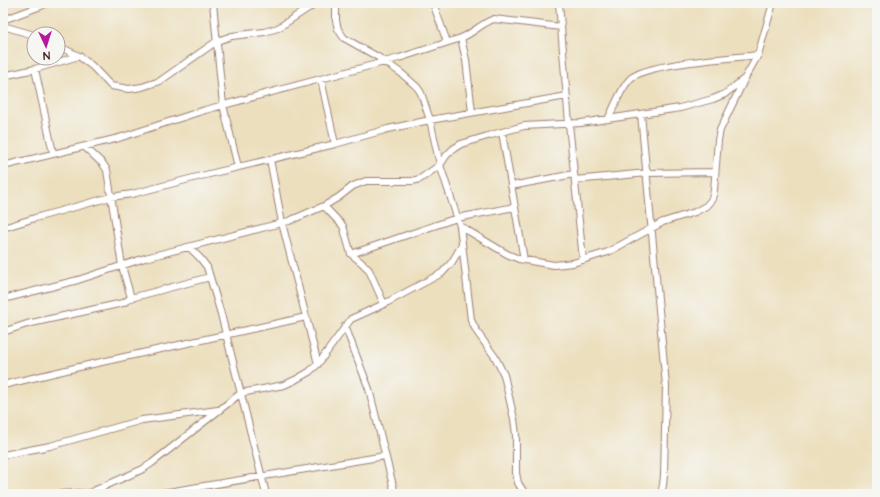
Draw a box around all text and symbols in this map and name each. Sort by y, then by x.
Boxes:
north arrow [26,26,66,66]
text: N [43,48,51,63]

